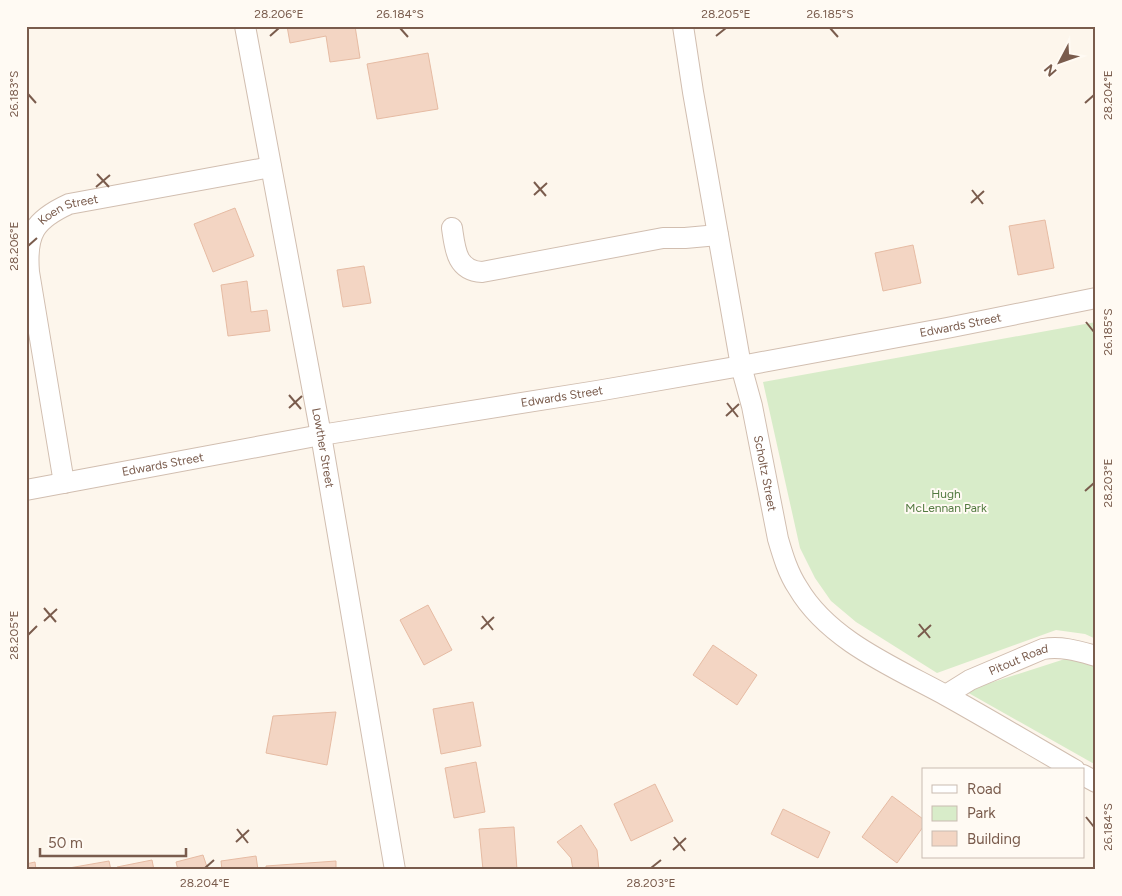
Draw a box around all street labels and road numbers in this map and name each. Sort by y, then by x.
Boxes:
street label: Koen Street [35,192,100,228]
street label: Edwards Street [919,310,1003,340]
street label: Edwards Street [520,383,604,410]
street label: Lowther Street [309,407,337,489]
street label: Scholtz Street [751,434,780,513]
street label: Edwards Street [121,450,205,479]
street label: Pitout Road [987,641,1049,678]

